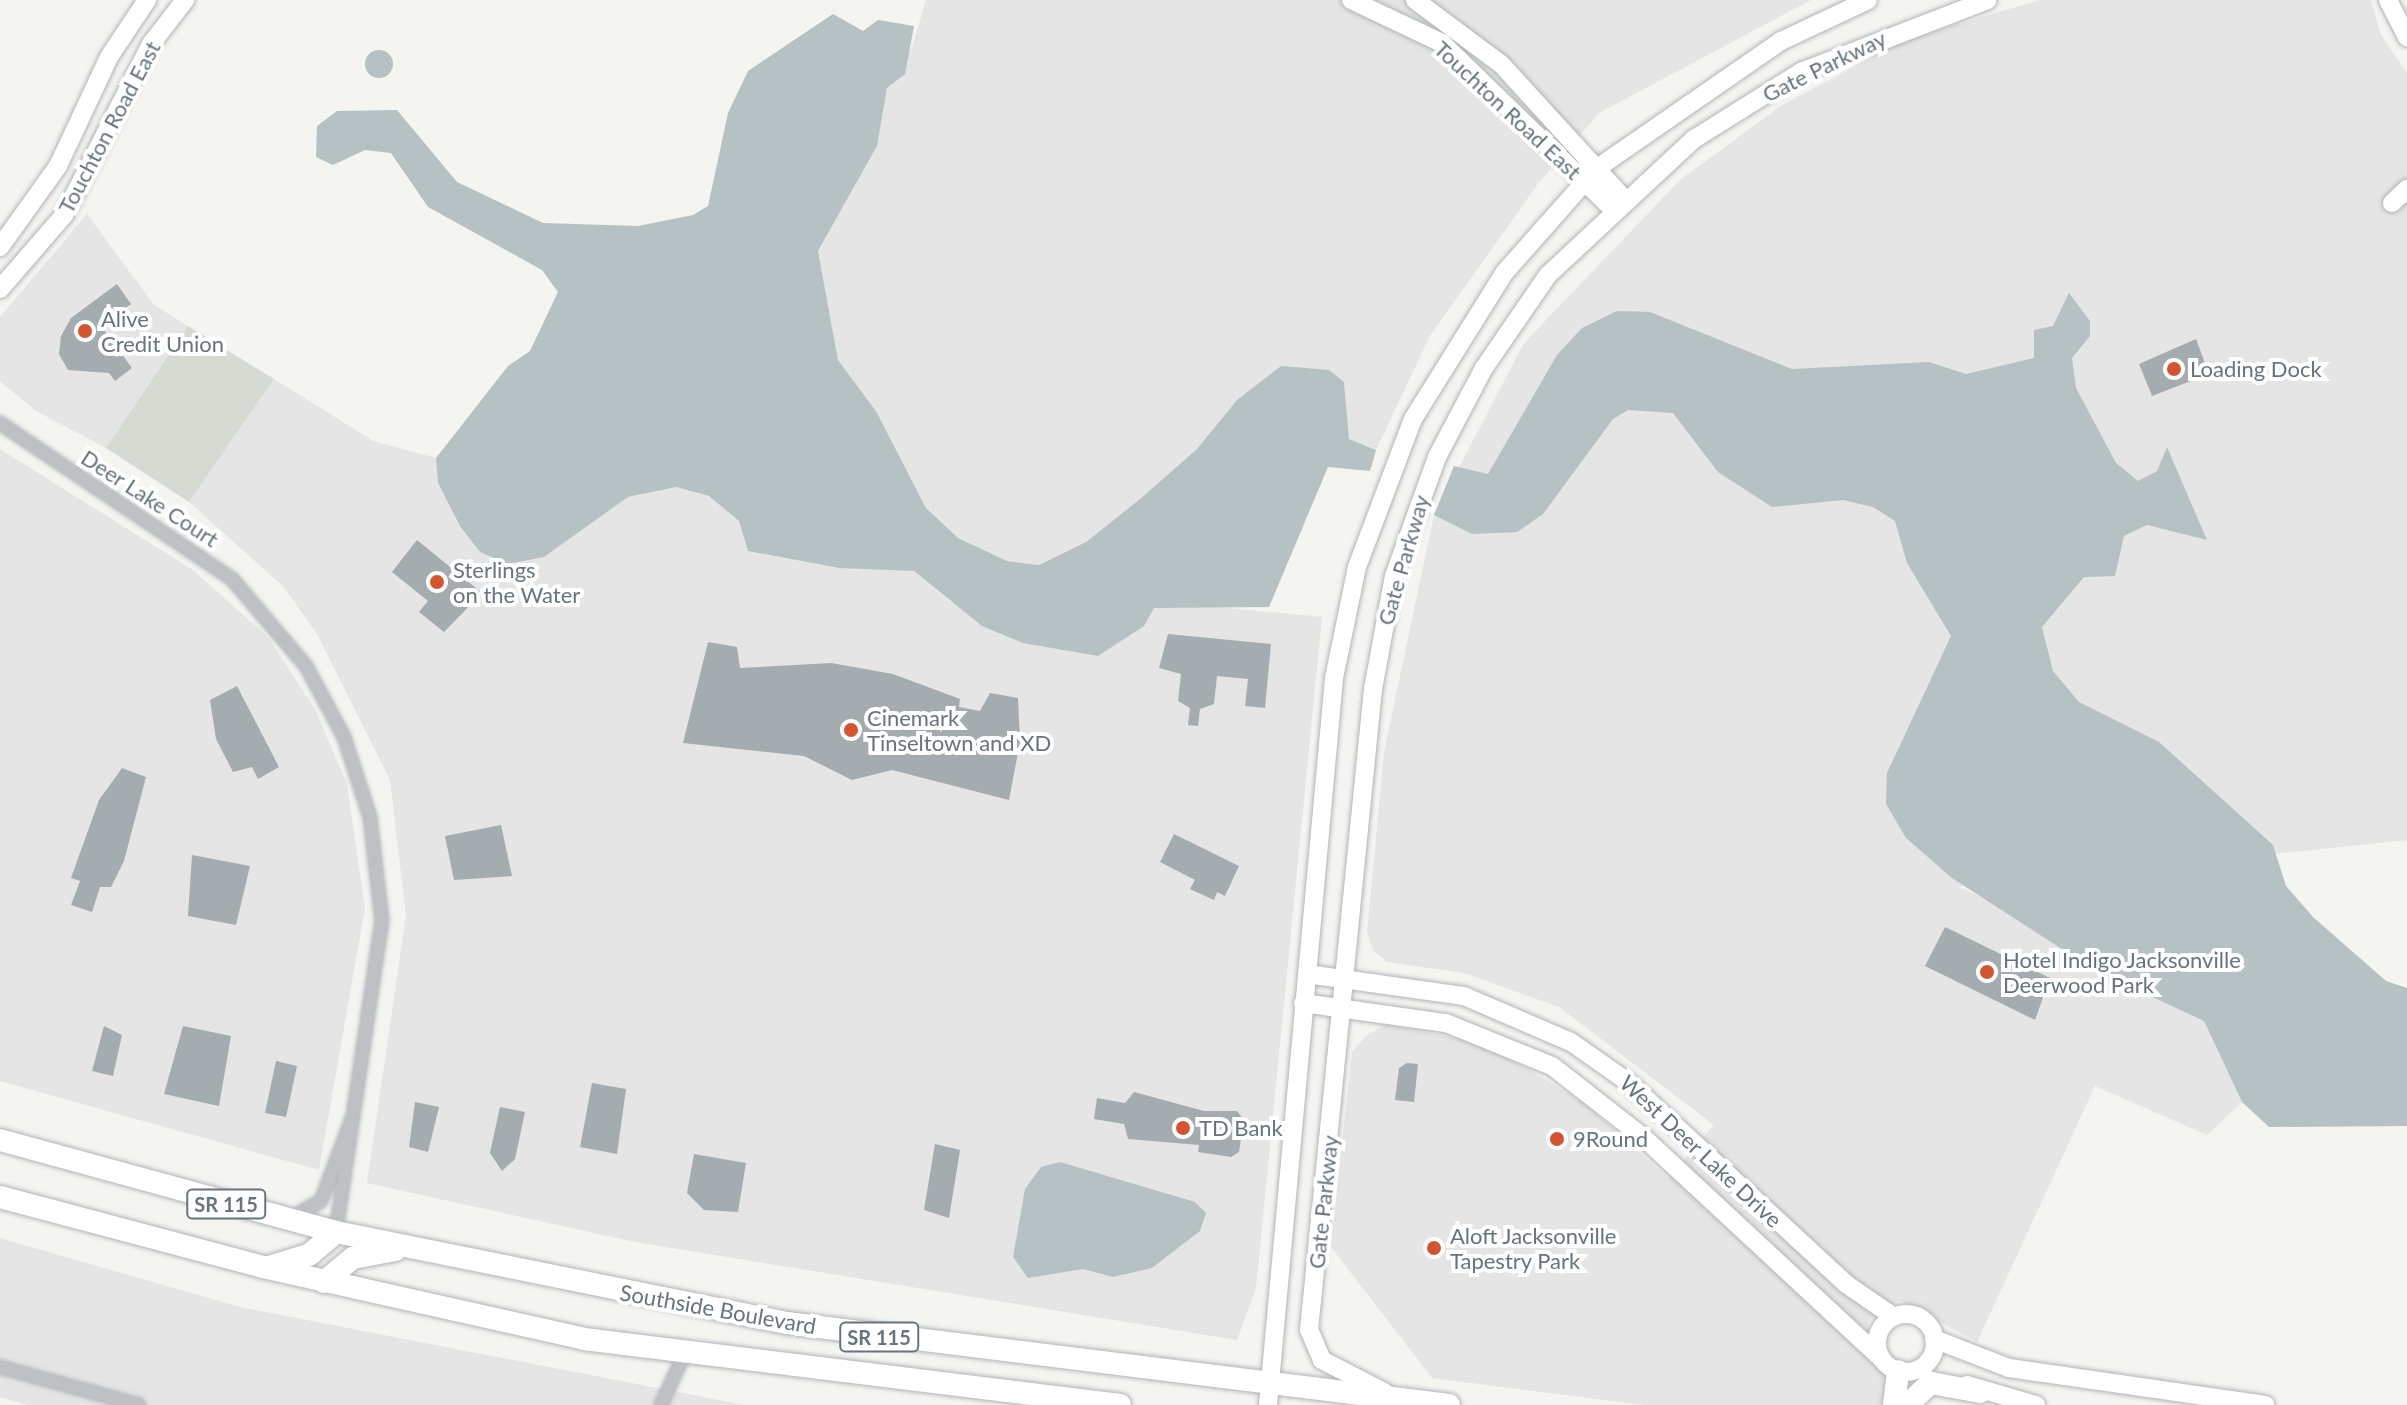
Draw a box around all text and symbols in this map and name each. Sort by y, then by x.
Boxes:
street label: Gate Parkway [1758,25,1890,107]
street label: Touchton Road East [1429,35,1587,185]
street label: Touchton Road East [52,36,166,218]
place label: Alive Credit Union [101,305,224,356]
marker: Alive Credit Union [76,322,94,340]
place label: Loading Dock [2190,356,2322,382]
marker: Loading Dock [2165,360,2183,378]
street label: Deer Lake Court [76,444,224,552]
street label: Gate Parkway [1372,492,1434,628]
place label: Sterlings on the Water [453,556,581,608]
marker: Sterlings on the Water [428,573,446,591]
place label: Cinemark Tinseltown and XD [867,704,1051,756]
marker: Cinemark Tinseltown and XD [842,721,860,739]
place label: Hotel Indigo Jacksonville Deerwood Park [2003,946,2241,998]
marker: Hotel Indigo Jacksonville Deerwood Park [1978,963,1996,981]
street label: West Deer Lake Drive [1614,1069,1788,1233]
place label: TD Bank [1199,1115,1283,1141]
marker: TD Bank [1174,1119,1192,1137]
place label: 9Round [1573,1126,1648,1152]
marker: 9Round [1548,1130,1566,1148]
street label: Gate Parkway [1303,1134,1343,1270]
road number: SR 115 [186,1188,266,1220]
place label: Aloft Jacksonville Tapestry Park [1450,1222,1617,1274]
marker: Aloft Jacksonville Tapestry Park [1425,1239,1443,1257]
street label: Southside Boulevard [618,1279,818,1339]
road number: SR 115 [839,1321,919,1353]

